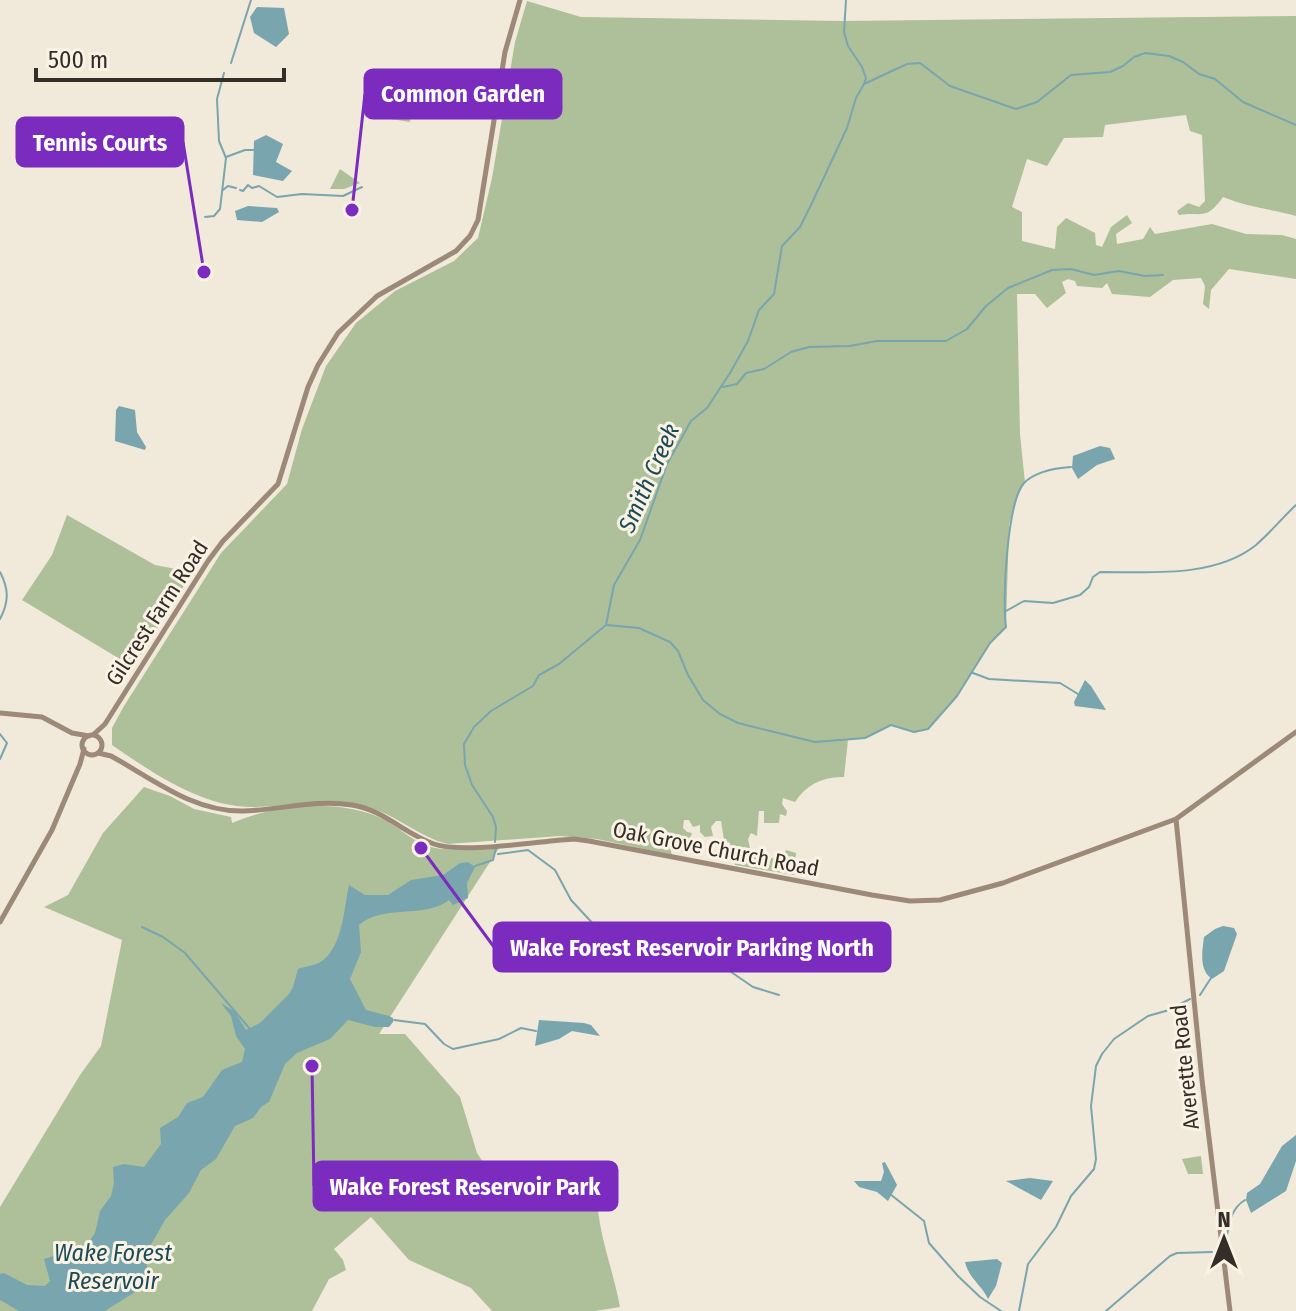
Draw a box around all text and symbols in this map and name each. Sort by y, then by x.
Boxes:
scale bar [36,32,284,82]
text: 500 m [48,46,108,74]
callout: Common Garden [365,70,561,118]
text: Common Garden [381,80,545,108]
callout: Tennis Courts [17,118,183,166]
text: Tennis Courts [33,129,168,157]
water label: Smith Creek [612,419,685,538]
street label: Gilcrest Farm Road [100,535,214,691]
street label: Oak Grove Church Road [611,816,821,882]
callout: Wake Forest Reservoir Parking North [494,923,890,971]
text: Wake Forest Reservoir Parking North [510,934,874,962]
street label: Averette Road [1165,1003,1205,1131]
callout: Wake Forest Reservoir Park [314,1162,617,1210]
text: Wake Forest Reservoir Park [329,1173,601,1201]
north arrow [1184,1199,1264,1279]
text: N [1217,1206,1231,1233]
water label: Wake Forest Reservoir [54,1239,172,1295]

